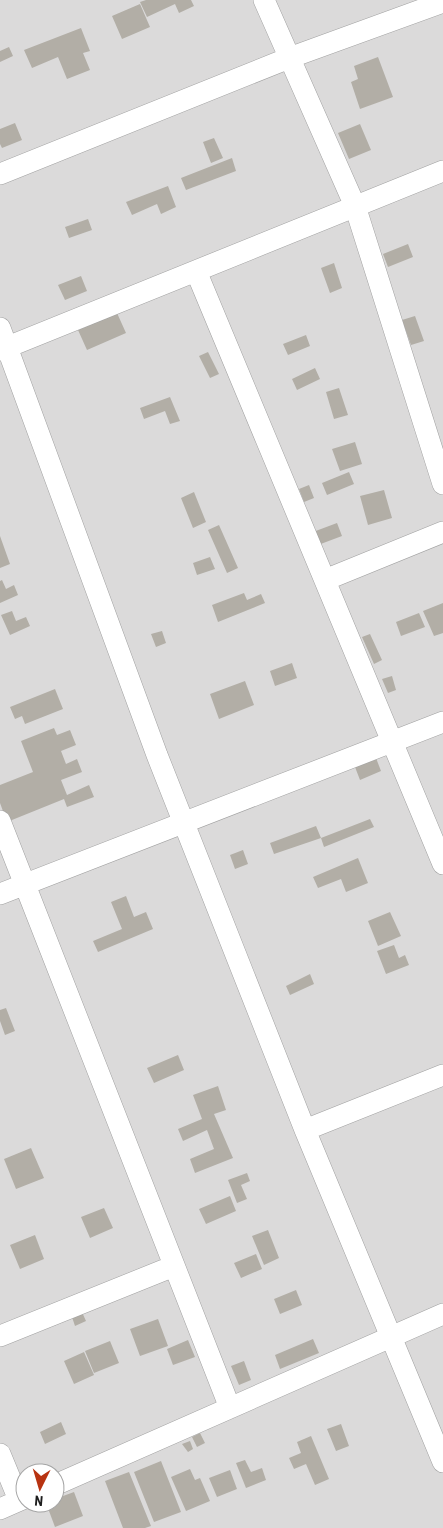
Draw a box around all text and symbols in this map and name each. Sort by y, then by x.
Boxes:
north arrow [15,1463,65,1513]
text: N [34,1493,44,1509]

